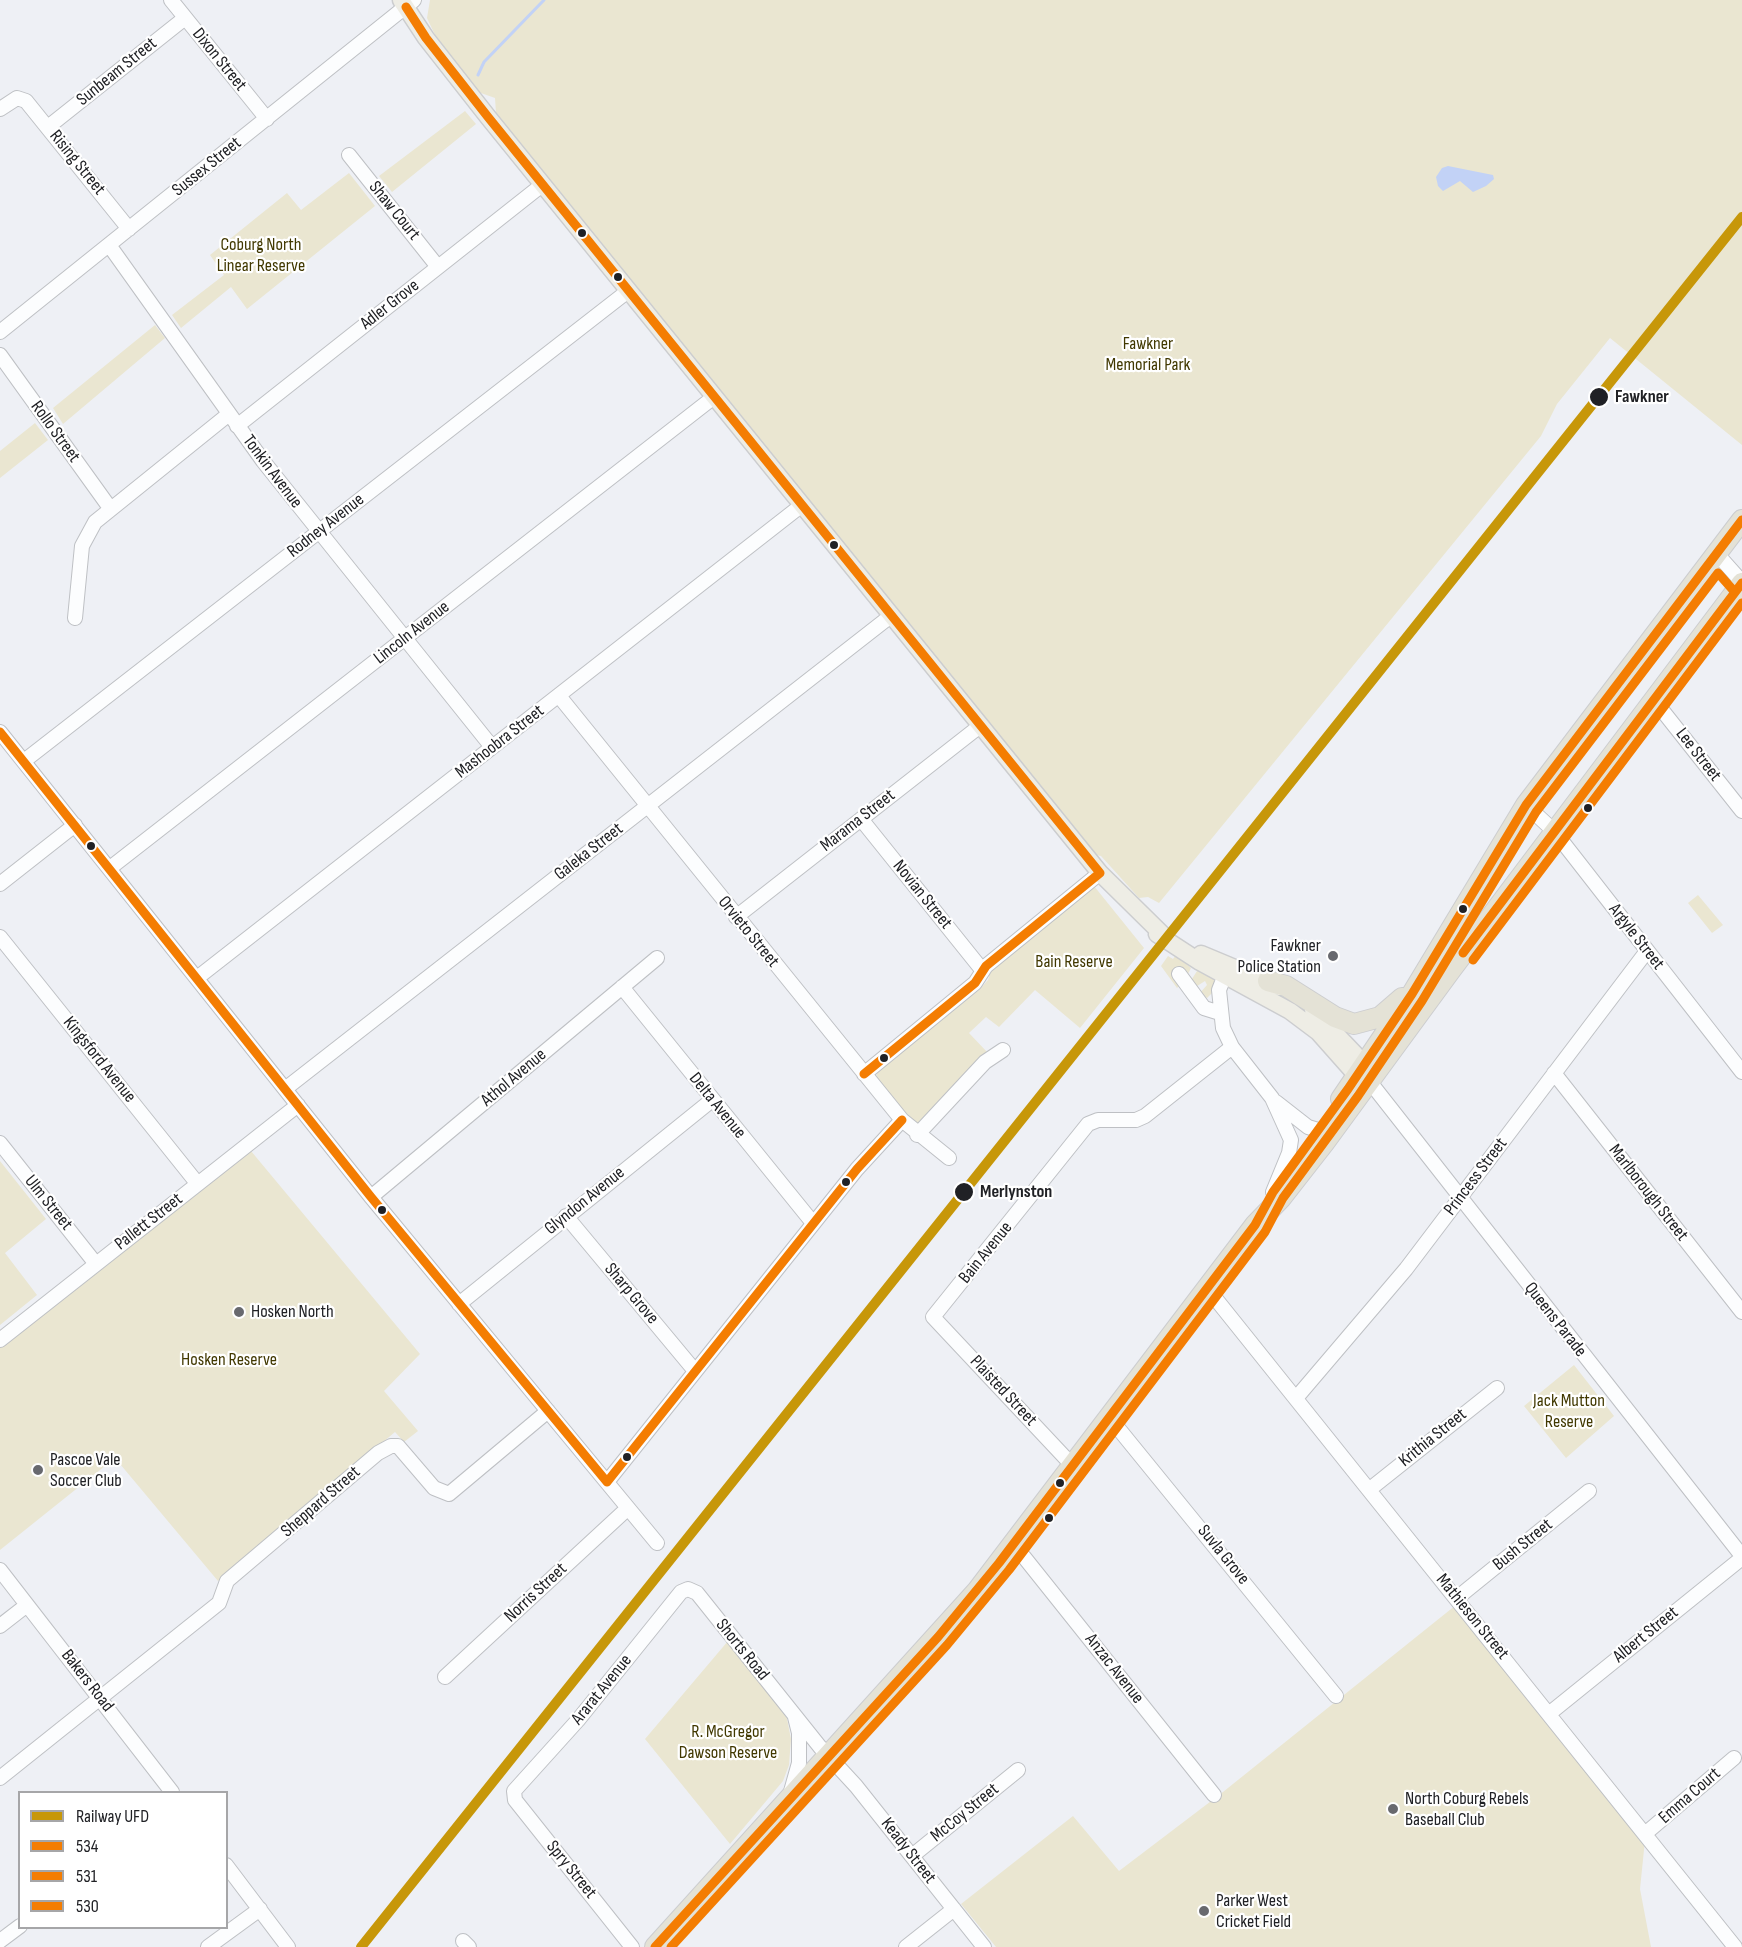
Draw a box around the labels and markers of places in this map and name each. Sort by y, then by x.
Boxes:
unlabelled marker [576,227,588,239]
unlabelled marker [612,271,624,283]
marker: Fawkner [1588,386,1610,408]
place label: Fawkner [1615,386,1669,408]
unlabelled marker [828,539,840,551]
unlabelled marker [1582,802,1594,814]
unlabelled marker [85,840,97,852]
unlabelled marker [1457,903,1469,915]
place label: Fawkner Police Station [1238,935,1321,978]
marker: Fawkner Police Station [1326,949,1340,963]
unlabelled marker [878,1052,890,1064]
unlabelled marker [840,1176,852,1188]
marker: Merlynston [953,1181,975,1203]
place label: Merlynston [980,1181,1052,1203]
unlabelled marker [376,1204,388,1216]
place label: Hosken North [251,1301,334,1323]
marker: Hosken North [232,1305,246,1319]
place label: Pascoe Vale Soccer Club [50,1449,122,1492]
unlabelled marker [621,1451,633,1463]
marker: Pascoe Vale Soccer Club [31,1463,45,1477]
unlabelled marker [1054,1477,1066,1489]
unlabelled marker [1043,1512,1055,1524]
place label: North Coburg Rebels Baseball Club [1405,1788,1529,1830]
marker: North Coburg Rebels Baseball Club [1386,1802,1400,1816]
place label: Parker West Cricket Field [1216,1890,1291,1932]
marker: Parker West Cricket Field [1197,1904,1211,1918]

